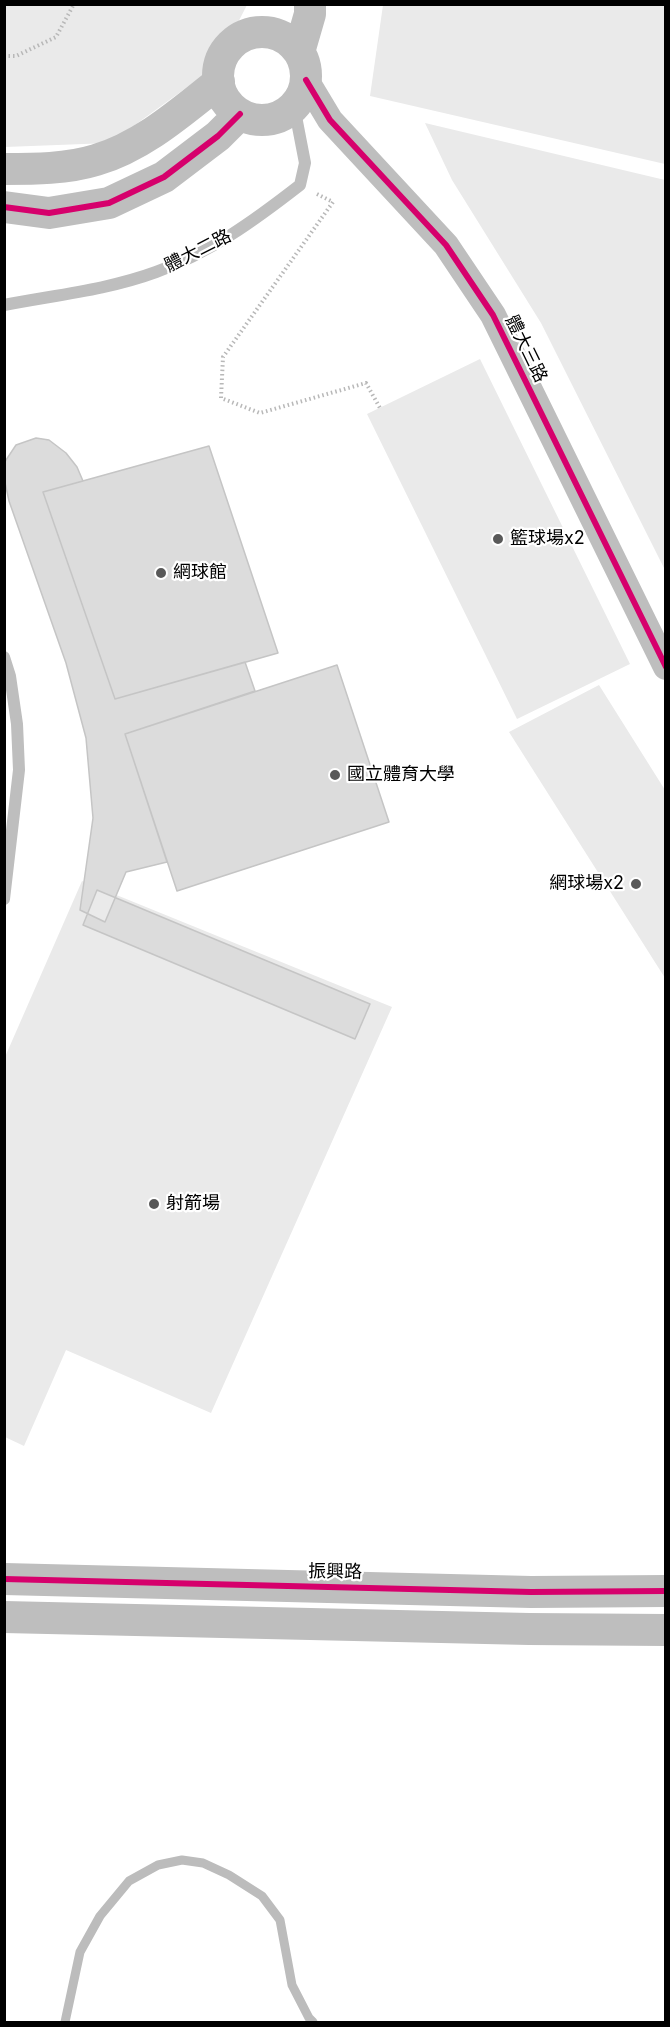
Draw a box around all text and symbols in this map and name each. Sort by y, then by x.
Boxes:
street label: 體大二路 [161,225,235,277]
street label: 體大三路 [501,312,551,386]
place label: 籃球場x2 [510,528,585,550]
marker: 籃球場x2 [491,532,505,546]
place label: 網球館 [173,562,227,584]
marker: 網球館 [154,566,168,580]
place label: 國立體育大學 [347,764,455,786]
marker: 國立體育大學 [328,768,342,782]
place label: 網球場x2 [549,873,624,895]
marker: 網球場x2 [629,877,643,891]
place label: 射箭場 [166,1193,220,1215]
marker: 射箭場 [147,1197,161,1211]
street label: 振興路 [308,1561,362,1583]

